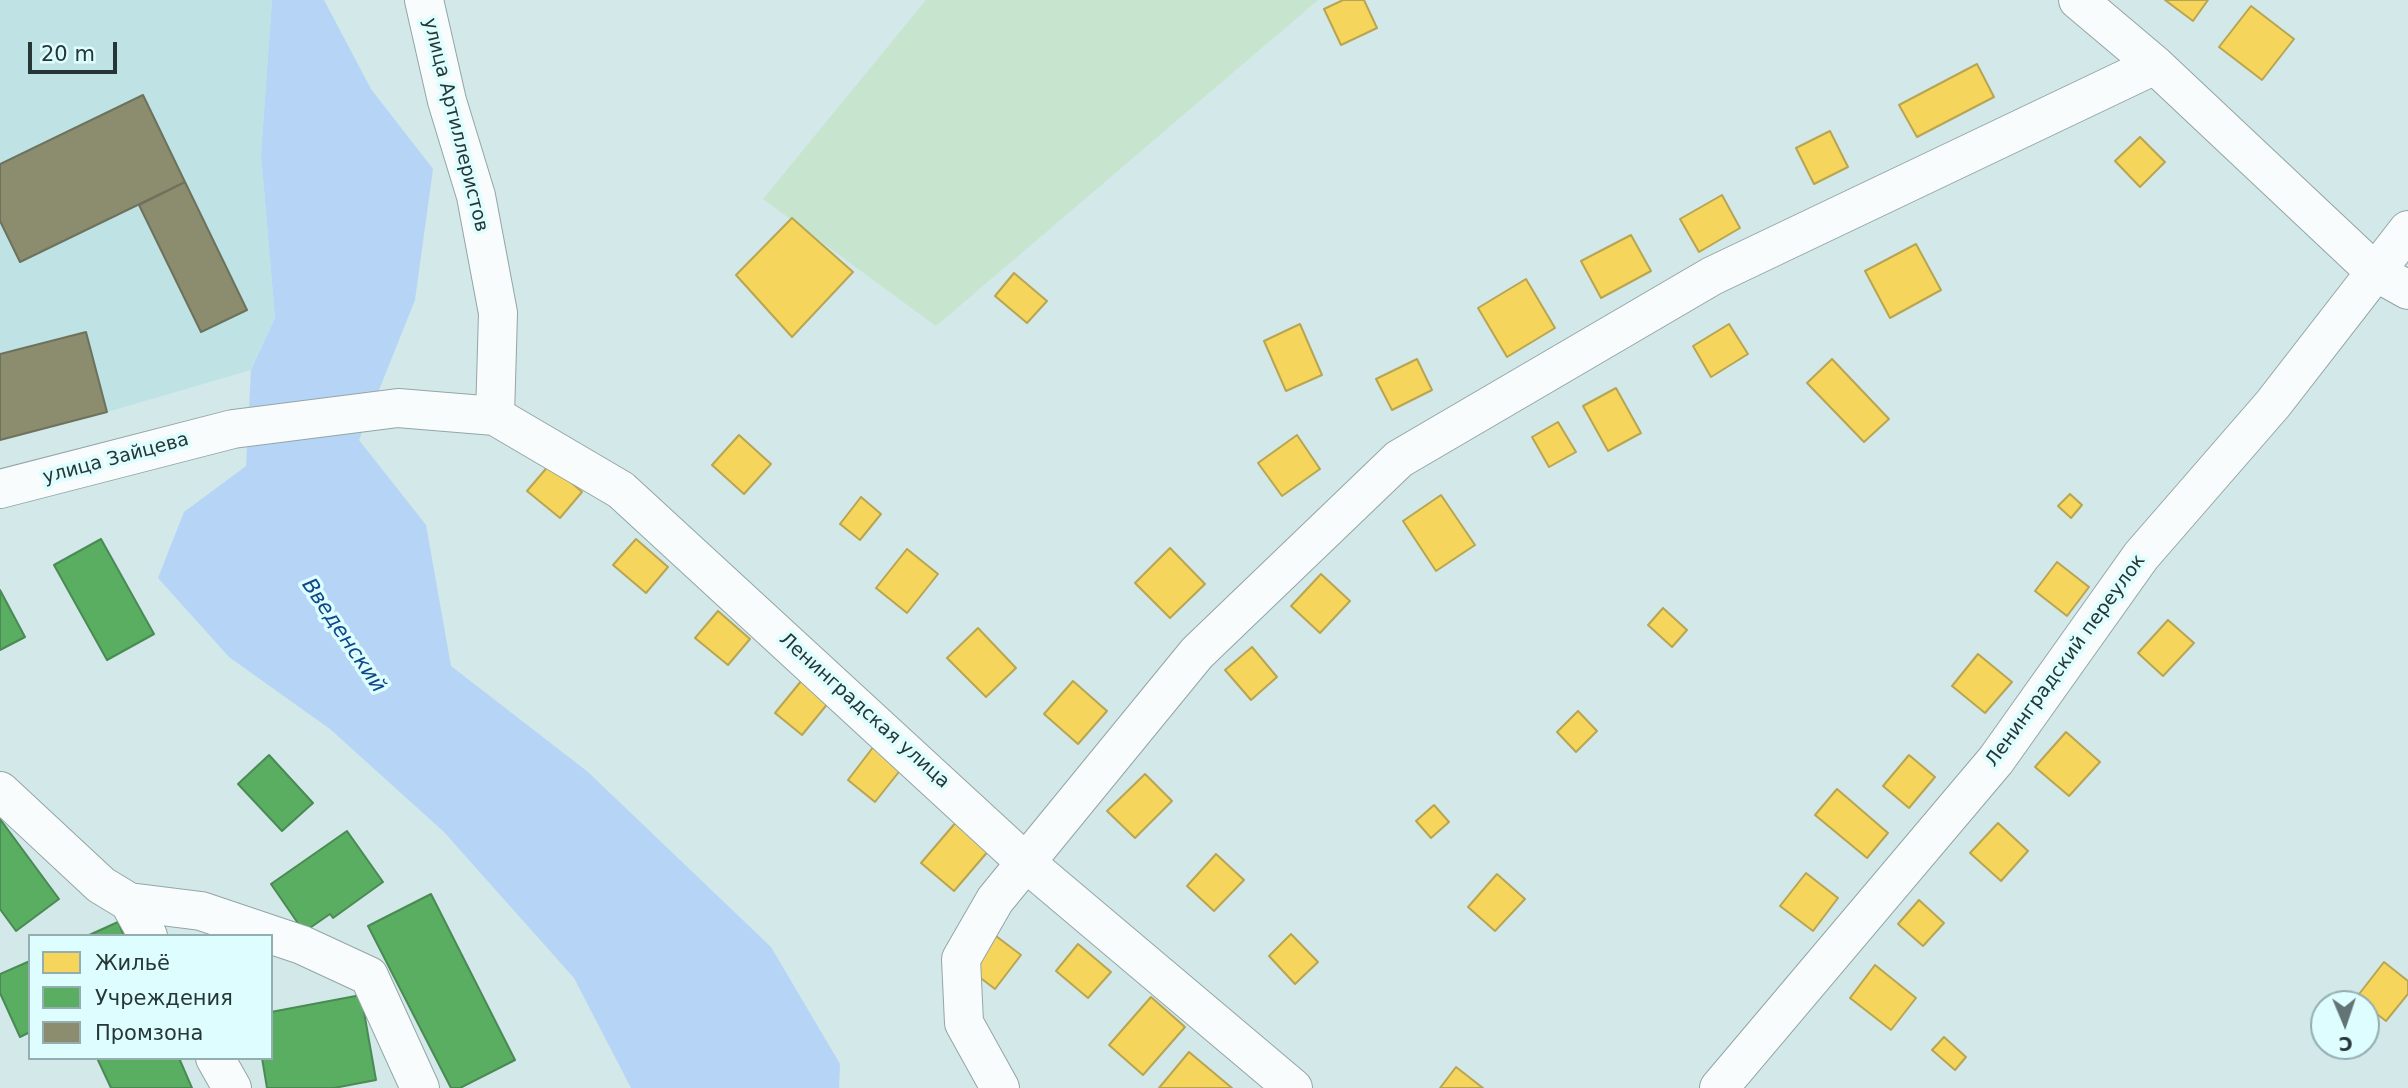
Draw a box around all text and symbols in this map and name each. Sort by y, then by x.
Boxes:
street label: улица Артиллеристов [417,16,493,234]
scale bar [32,28,121,72]
text: 20 m [41,42,95,66]
street label: улица Зайцева [41,429,191,489]
street label: Ленинградский переулок [1981,550,2151,772]
water label: Введенский [296,574,390,698]
street label: Ленинградская улица [774,628,954,794]
legend [28,934,273,1060]
text: Жильё [95,951,170,975]
text: Учреждения [95,986,233,1010]
north arrow [2310,990,2380,1060]
text: Промзона [95,1021,203,1045]
text: С [2338,1033,2353,1055]

